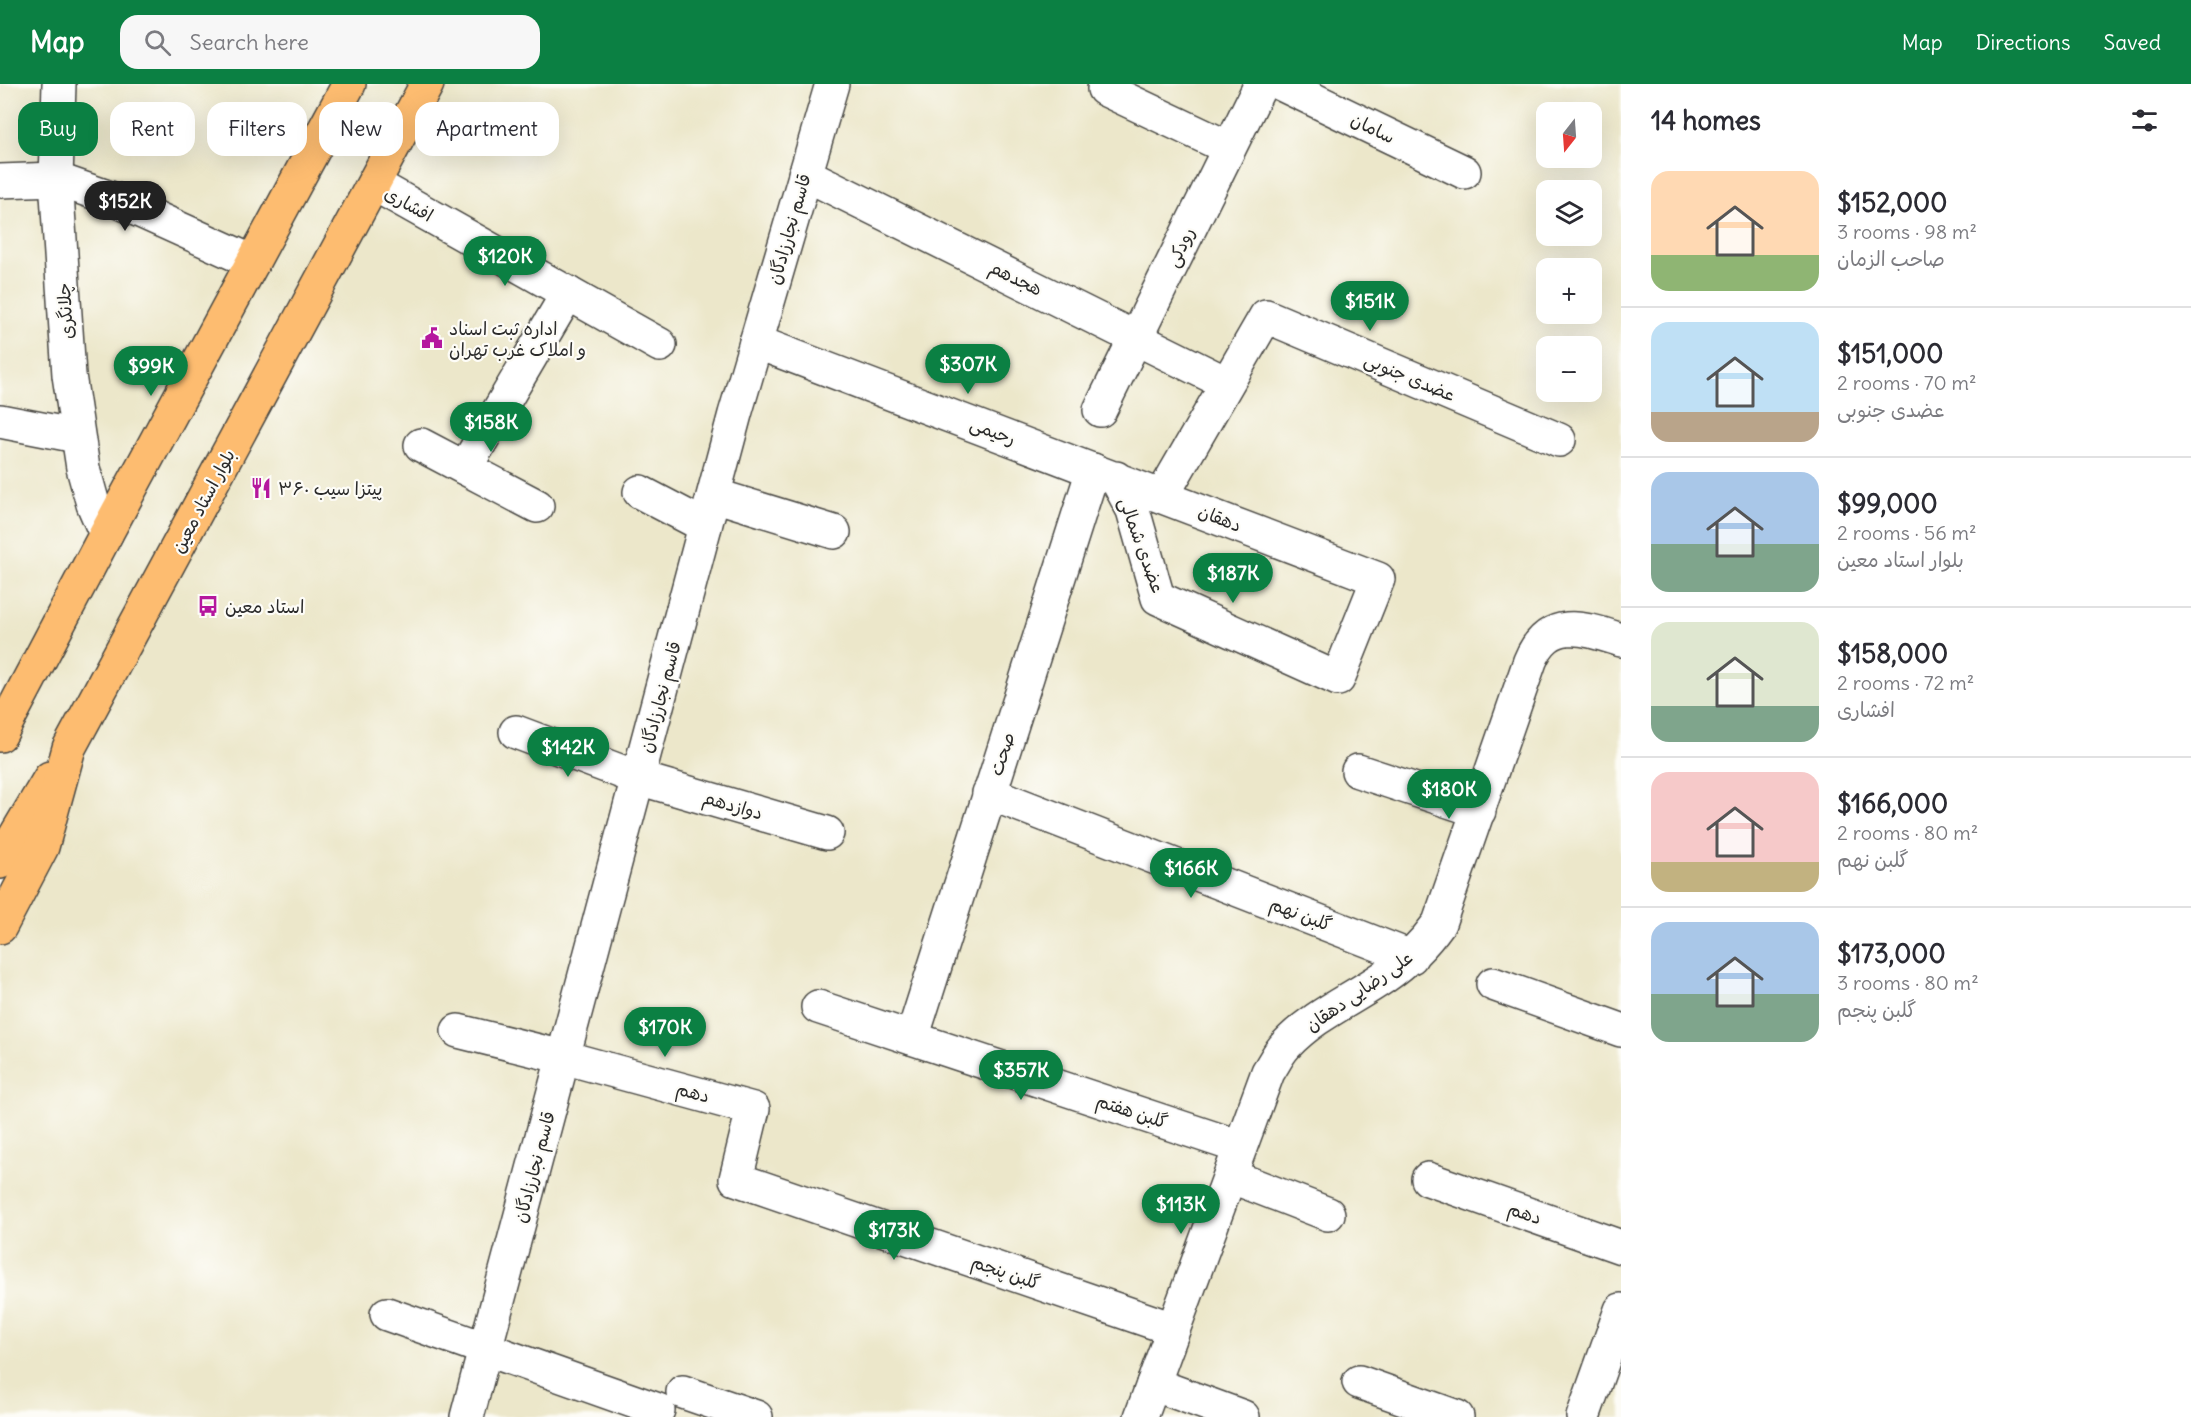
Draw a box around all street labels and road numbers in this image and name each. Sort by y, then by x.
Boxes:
street label: سامان [1347,108,1399,148]
street label: قاسم نجارزادگان [762,171,819,288]
street label: افشاری [381,181,437,227]
street label: رودکی [1161,223,1199,271]
street label: هجدهم [985,255,1046,303]
street label: چلانگری [52,282,79,340]
street label: عضدی جنوبی [1361,348,1459,407]
street label: رحیمی [967,412,1019,450]
street label: بلوار استاد معین [166,445,240,557]
street label: عضدی شمالی [1114,494,1170,596]
street label: دهقان [1195,499,1245,537]
street label: قاسم نجارزادگان [634,639,689,756]
street label: صحت [984,729,1020,779]
street label: دوازدهم [700,786,766,827]
street label: گلبن نهم [1266,892,1335,939]
street label: علی رضایی دهقان [1301,945,1417,1037]
street label: دهم [673,1076,712,1110]
street label: گلبن هفتم [1093,1089,1171,1136]
street label: قاسم نجارزادگان [508,1109,563,1226]
street label: دهم [1504,1197,1545,1232]
street label: گلبن پنجم [968,1250,1044,1297]

